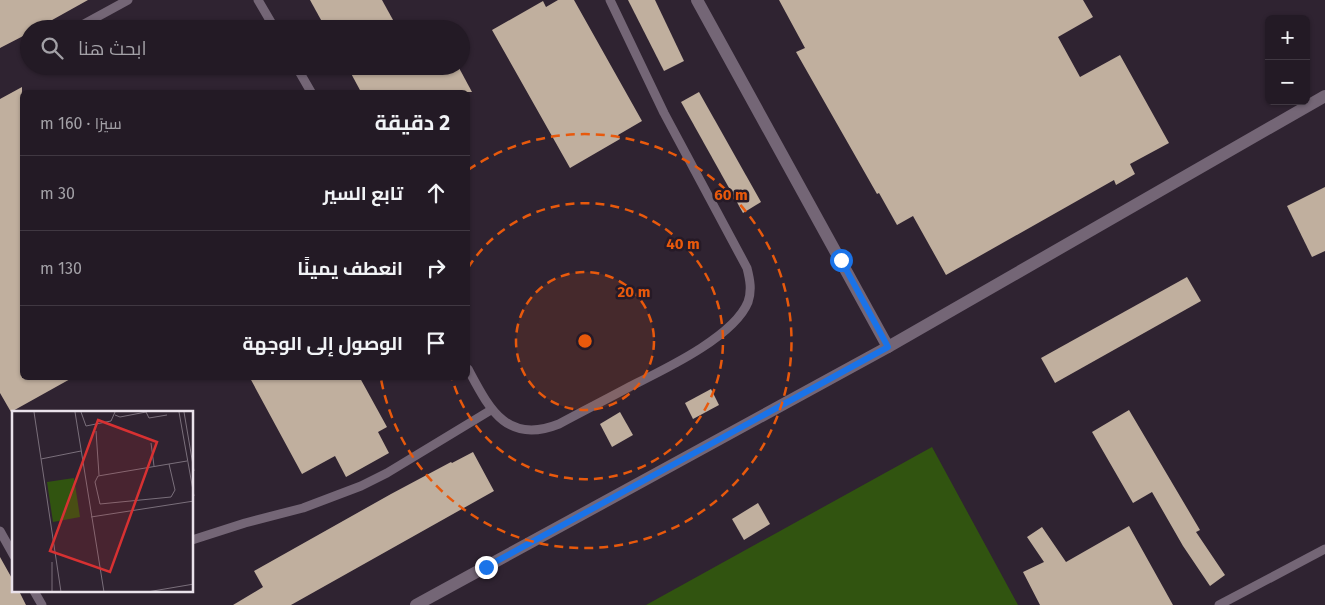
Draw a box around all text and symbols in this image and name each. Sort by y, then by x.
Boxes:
map controls [1265,15,1310,105]
button: + [1265,15,1310,60]
search box [20,20,470,75]
icon: search [38,34,66,62]
text: ابحث هنا [78,37,147,60]
button: − [1265,60,1310,105]
text: 2 دقيقة [375,110,450,136]
text: سيرًا · 160 m [40,114,122,133]
icon: ahead [422,179,450,207]
text: تابع السير [323,182,403,205]
text: 30 m [40,184,75,203]
text: 60 m [714,186,748,204]
text: 40 m [666,235,700,253]
route start [830,249,853,272]
icon: right [422,254,450,282]
text: انعطف يمينًا [297,257,403,280]
text: 130 m [40,259,82,278]
text: 20 m [618,283,650,301]
icon: arrive [422,329,450,357]
text: الوصول إلى الوجهة [243,332,403,355]
centre of rings [576,332,594,350]
inset map [12,411,194,592]
route end [475,556,498,579]

